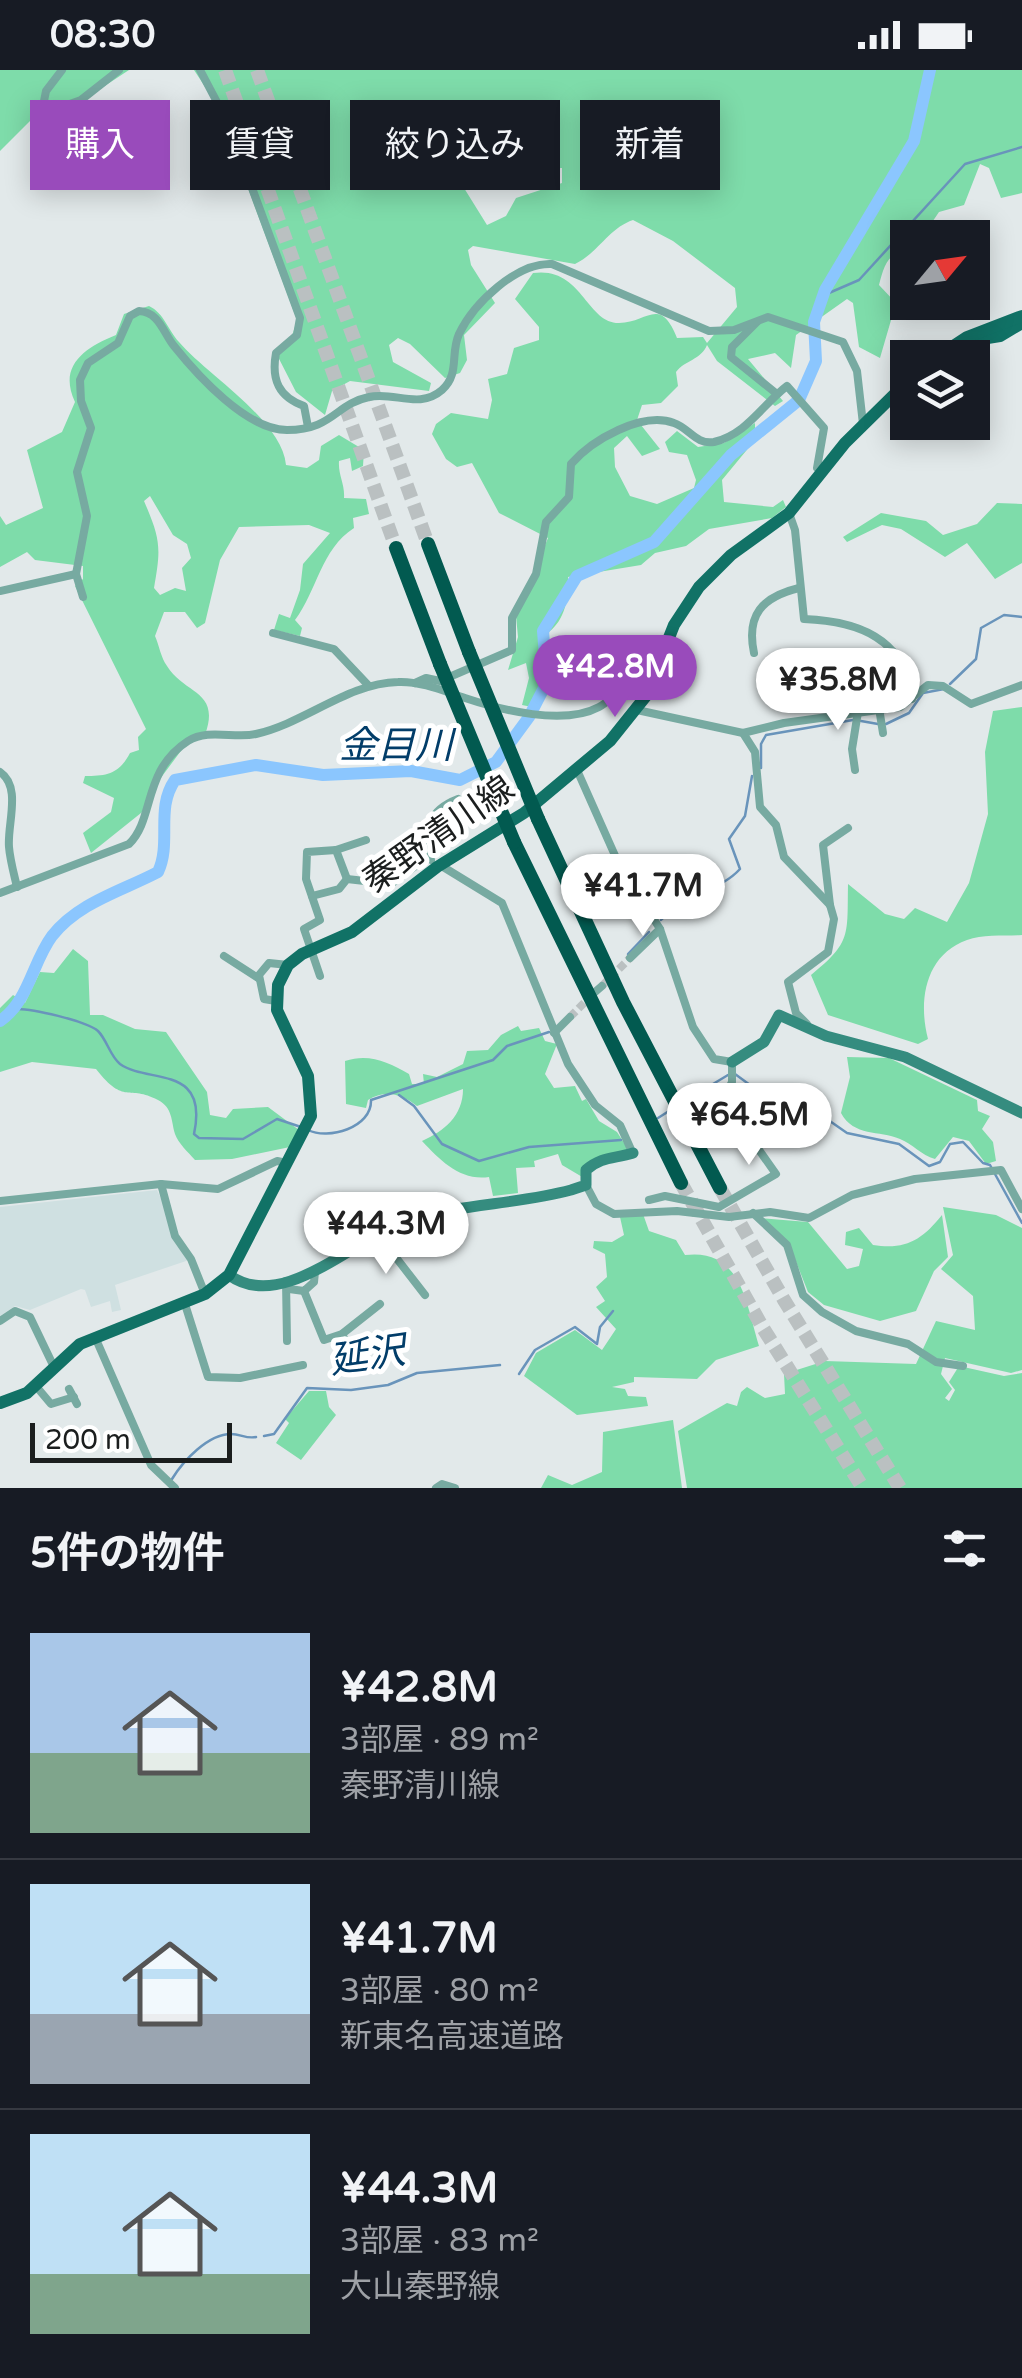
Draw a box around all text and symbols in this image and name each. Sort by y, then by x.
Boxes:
text: 08:30 [50,12,155,58]
chip: 購入 [30,100,170,190]
chip: 賃貸 [190,100,330,190]
chip: 絞り込み [350,100,560,190]
chip: 新着 [580,100,720,190]
north arrow [890,220,990,320]
map controls [890,220,990,440]
button: layers [890,340,990,440]
pin: ¥42.8M [534,635,696,720]
text: ¥42.8M [555,648,675,686]
pin: ¥35.8M [757,648,919,733]
text: ¥35.8M [778,661,898,699]
water label: 金目川 [339,723,457,769]
street label: 秦野清川線 [355,767,522,902]
pin: ¥41.7M [562,854,724,939]
text: ¥41.7M [583,867,703,905]
pin: ¥64.5M [668,1083,830,1168]
text: ¥64.5M [689,1096,809,1134]
pin: ¥44.3M [305,1192,467,1277]
text: ¥44.3M [326,1205,446,1243]
water label: 延沢 [326,1327,413,1384]
scale bar [30,1418,232,1462]
text: 200 m [45,1423,131,1457]
icon: filters [937,1521,992,1576]
text: 5件の物件 [30,1528,224,1579]
text: ¥42.8M [340,1662,498,1713]
icon: home [110,1673,230,1793]
text: 3部屋 · 89 m² [340,1721,539,1759]
text: 秦野清川線 [340,1767,500,1805]
text: ¥41.7M [340,1913,498,1964]
icon: home [110,1924,230,2044]
text: 3部屋 · 80 m² [340,1972,539,2010]
text: 新東名高速道路 [340,2018,564,2056]
text: ¥44.3M [340,2163,498,2214]
icon: home [110,2174,230,2294]
text: 3部屋 · 83 m² [340,2222,539,2260]
text: 大山秦野線 [340,2268,500,2306]

